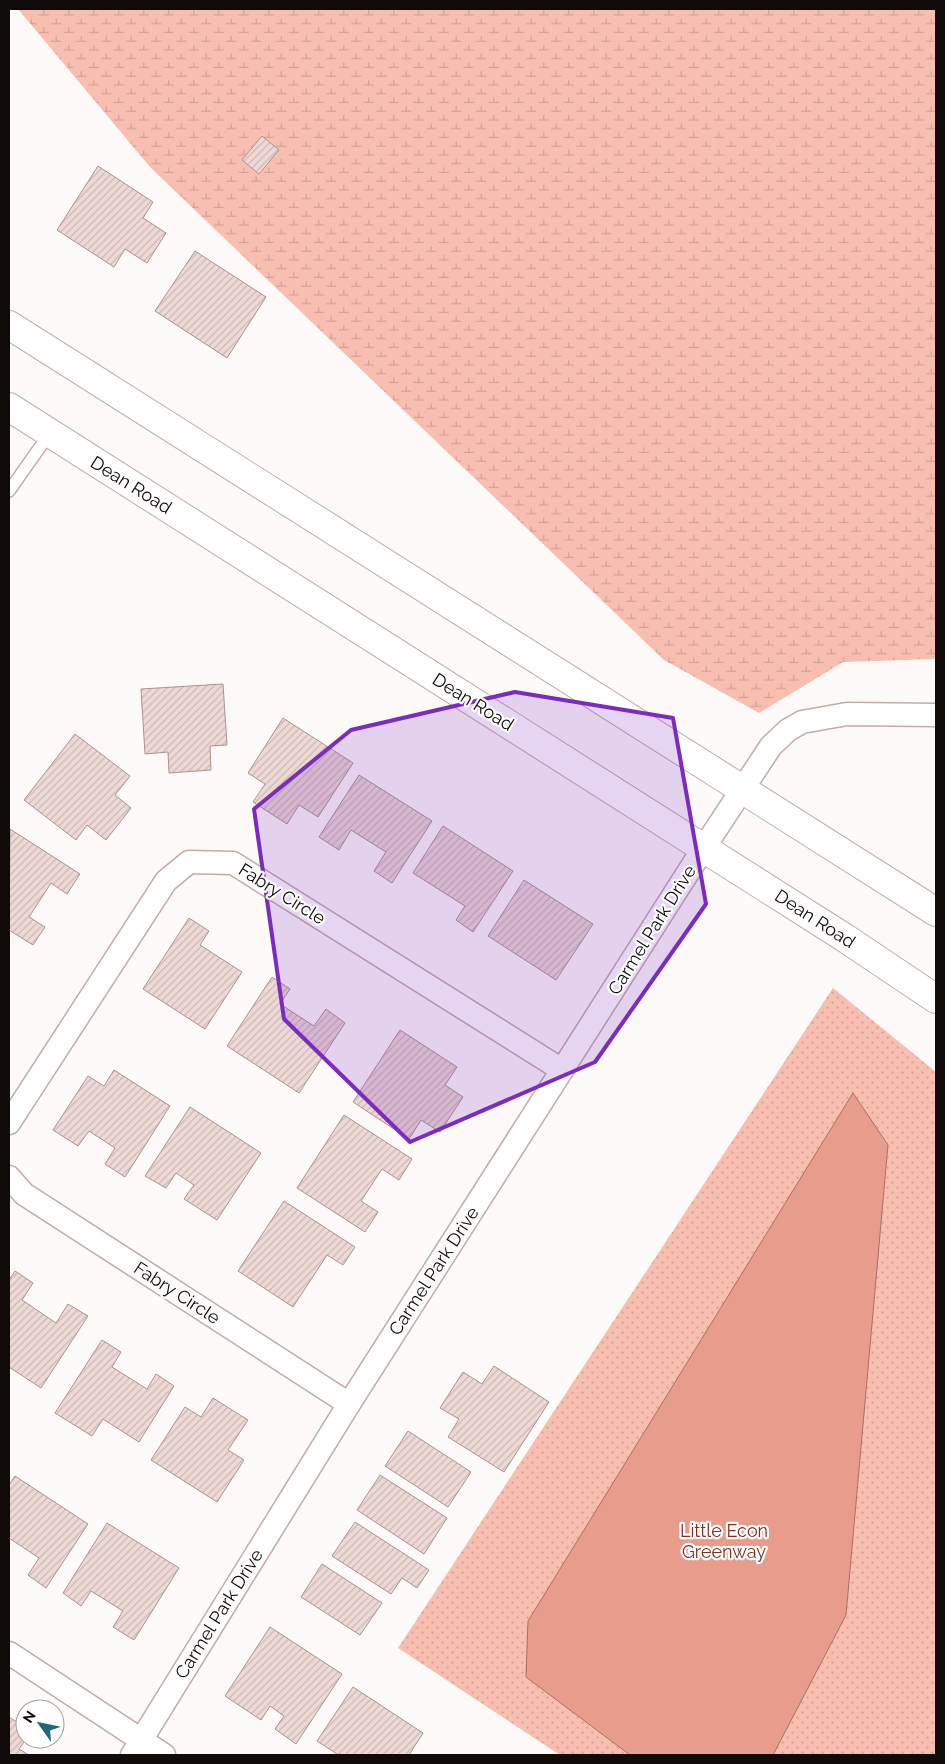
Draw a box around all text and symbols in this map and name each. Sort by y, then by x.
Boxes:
street label: Dean Road [87,451,176,518]
street label: Dean Road [429,668,518,735]
street label: Fabry Circle [235,859,330,929]
street label: Carmel Park Drive [603,861,700,998]
street label: Dean Road [771,885,859,952]
street label: Carmel Park Drive [384,1202,483,1339]
street label: Fabry Circle [130,1257,225,1328]
park label: Little Econ Greenway [680,1520,768,1562]
street label: Carmel Park Drive [170,1545,267,1682]
north arrow [15,1699,65,1749]
text: N [19,1708,39,1726]

